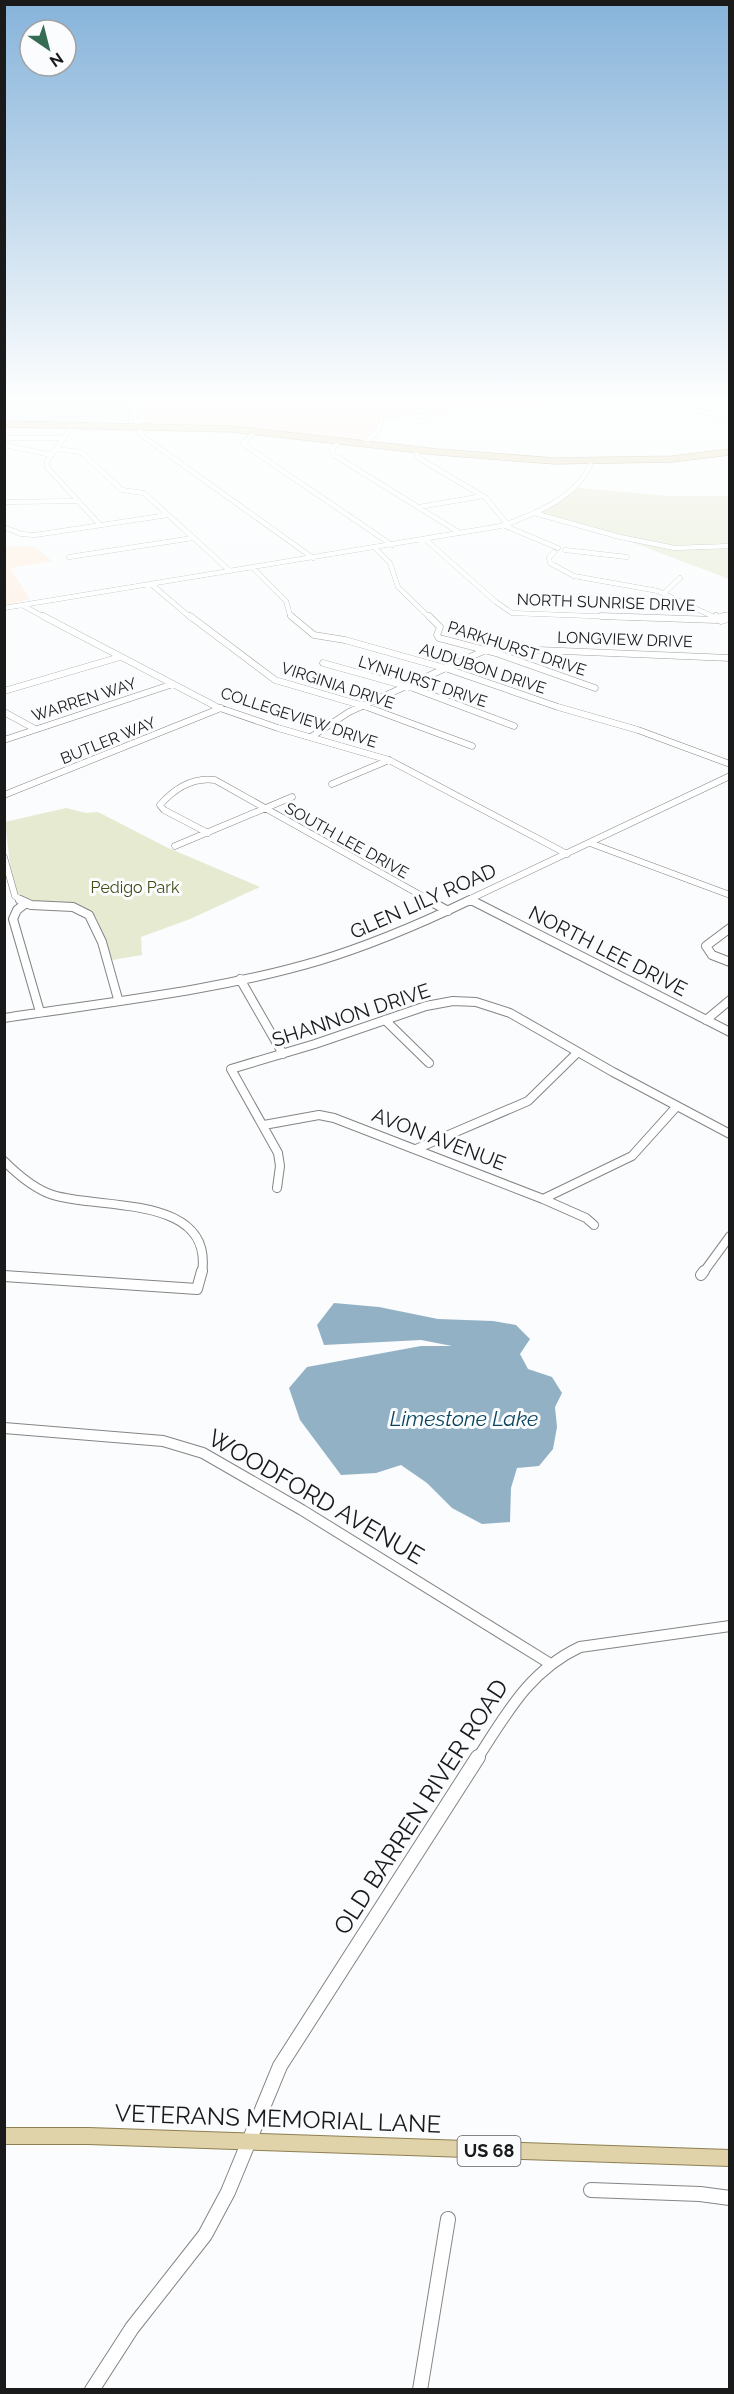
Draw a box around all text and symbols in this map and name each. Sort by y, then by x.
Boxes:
north arrow [18,18,78,78]
text: N [46,49,67,71]
street label: NORTH SUNRISE DRIVE [516,590,696,615]
street label: PARKHURST DRIVE [445,617,589,680]
street label: LONGVIEW DRIVE [557,628,693,651]
street label: AUDUBON DRIVE [417,639,549,698]
street label: LYNHURST DRIVE [356,652,490,711]
street label: VIRGINIA DRIVE [279,658,397,713]
street label: WARREN WAY [29,673,139,725]
street label: COLLEGEVIEW DRIVE [218,683,380,752]
street label: BUTLER WAY [58,712,159,768]
street label: SOUTH LEE DRIVE [281,798,412,883]
street label: GLEN LILY ROAD [346,858,500,944]
park label: Pedigo Park [91,878,180,897]
street label: NORTH LEE DRIVE [525,901,691,1001]
street label: SHANNON DRIVE [269,978,433,1052]
street label: AVON AVENUE [369,1103,509,1175]
water label: Limestone Lake [390,1406,538,1431]
street label: WOODFORD AVENUE [203,1423,429,1570]
street label: OLD BARREN RIVER ROAD [327,1674,514,1940]
street label: VETERANS MEMORIAL LANE [114,2098,442,2139]
road number: US 68 [458,2136,520,2166]

